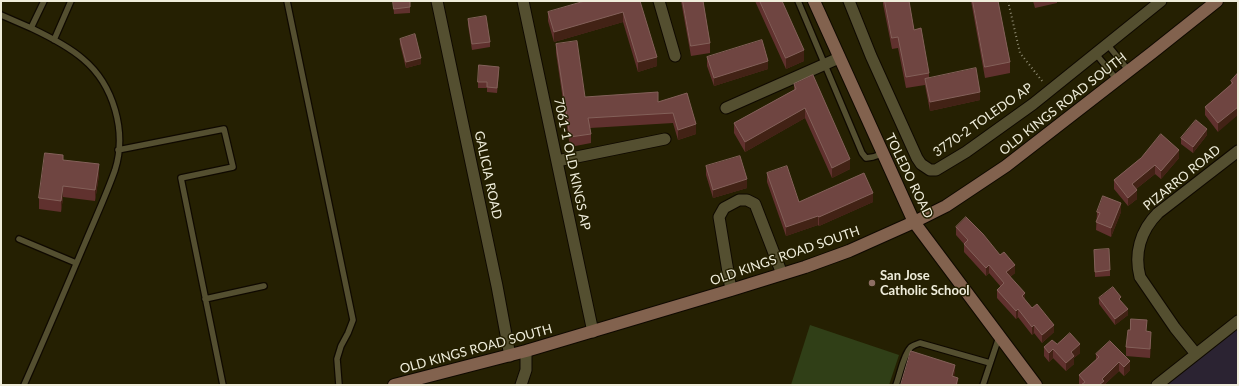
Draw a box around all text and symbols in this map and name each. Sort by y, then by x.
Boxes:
street label: OLD KINGS ROAD SOUTH [996,49,1130,159]
street label: 3770-2 TOLEDO AP [930,80,1036,160]
street label: 7061-1 OLD KINGS AP [550,96,594,232]
street label: GALICIA ROAD [471,129,505,221]
street label: TOLEDO ROAD [882,131,936,221]
street label: PIZARRO ROAD [1140,142,1224,214]
street label: OLD KINGS ROAD SOUTH [708,223,862,289]
place label: San Jose Catholic School [880,268,970,299]
marker: San Jose Catholic School [867,278,877,288]
street label: OLD KINGS ROAD SOUTH [398,321,554,377]

